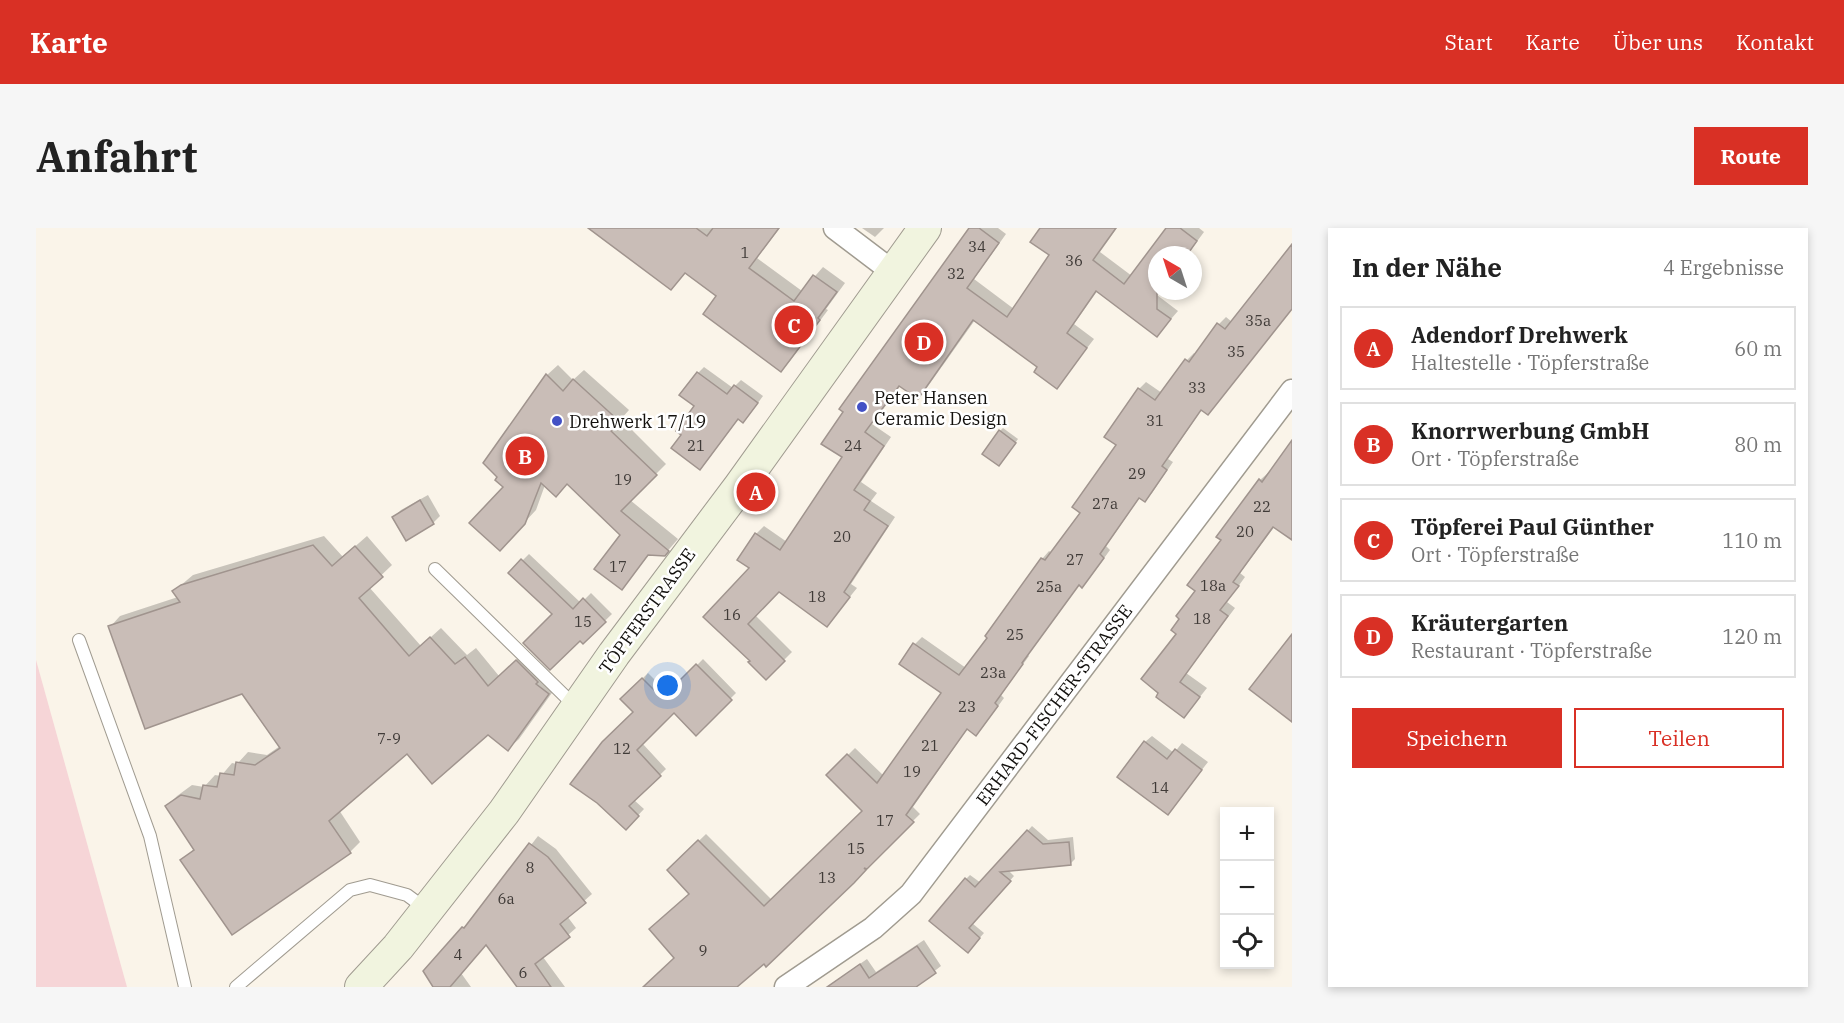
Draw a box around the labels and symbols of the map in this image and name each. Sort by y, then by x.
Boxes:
house number: 34 [968,237,986,256]
house number: 1 [740,243,750,262]
north arrow [1148,246,1202,300]
house number: 36 [1065,251,1083,270]
house number: 32 [947,264,965,283]
pin: C [774,302,813,348]
house number: 35a [1245,311,1271,330]
pin: D [904,320,944,364]
house number: 35 [1227,342,1245,361]
house number: 33 [1188,378,1206,397]
place label: Peter Hansen Ceramic Design [874,386,1007,430]
marker: Peter Hansen Ceramic Design [855,400,869,414]
place label: Drehwerk 17/19 [569,410,706,433]
house number: 31 [1146,411,1164,430]
marker: Drehwerk 17/19 [550,414,564,428]
pin: B [506,434,544,478]
house number: 21 [687,436,705,455]
house number: 24 [844,436,862,455]
house number: 29 [1128,464,1146,483]
house number: 19 [614,470,632,489]
pin: A [736,470,776,514]
house number: 27a [1092,494,1118,513]
house number: 22 [1253,497,1271,516]
house number: 20 [1236,522,1254,541]
house number: 20 [833,527,851,546]
street label: TÖPFERSTRASSE [594,544,700,678]
house number: 27 [1066,550,1084,569]
house number: 17 [609,557,627,576]
house number: 18a [1200,576,1226,595]
house number: 25a [1036,577,1062,596]
house number: 18 [808,587,826,606]
street label: ERHARD-FISCHER-STRASSE [971,600,1137,810]
house number: 16 [723,605,741,624]
house number: 18 [1193,609,1211,628]
house number: 15 [574,612,592,631]
house number: 25 [1006,625,1024,644]
house number: 23a [980,663,1006,682]
your location [653,671,682,700]
house number: 23 [958,697,976,716]
house number: 7-9 [377,729,401,748]
house number: 21 [921,736,939,755]
house number: 12 [613,739,631,758]
house number: 19 [903,762,921,781]
house number: 14 [1151,778,1169,797]
house number: 17 [876,811,894,830]
house number: 15 [847,839,865,858]
house number: 8 [525,858,535,877]
house number: 13 [818,868,836,887]
house number: 6a [497,889,515,908]
house number: 9 [698,941,708,960]
house number: 4 [453,945,463,964]
house number: 6 [518,963,528,982]

